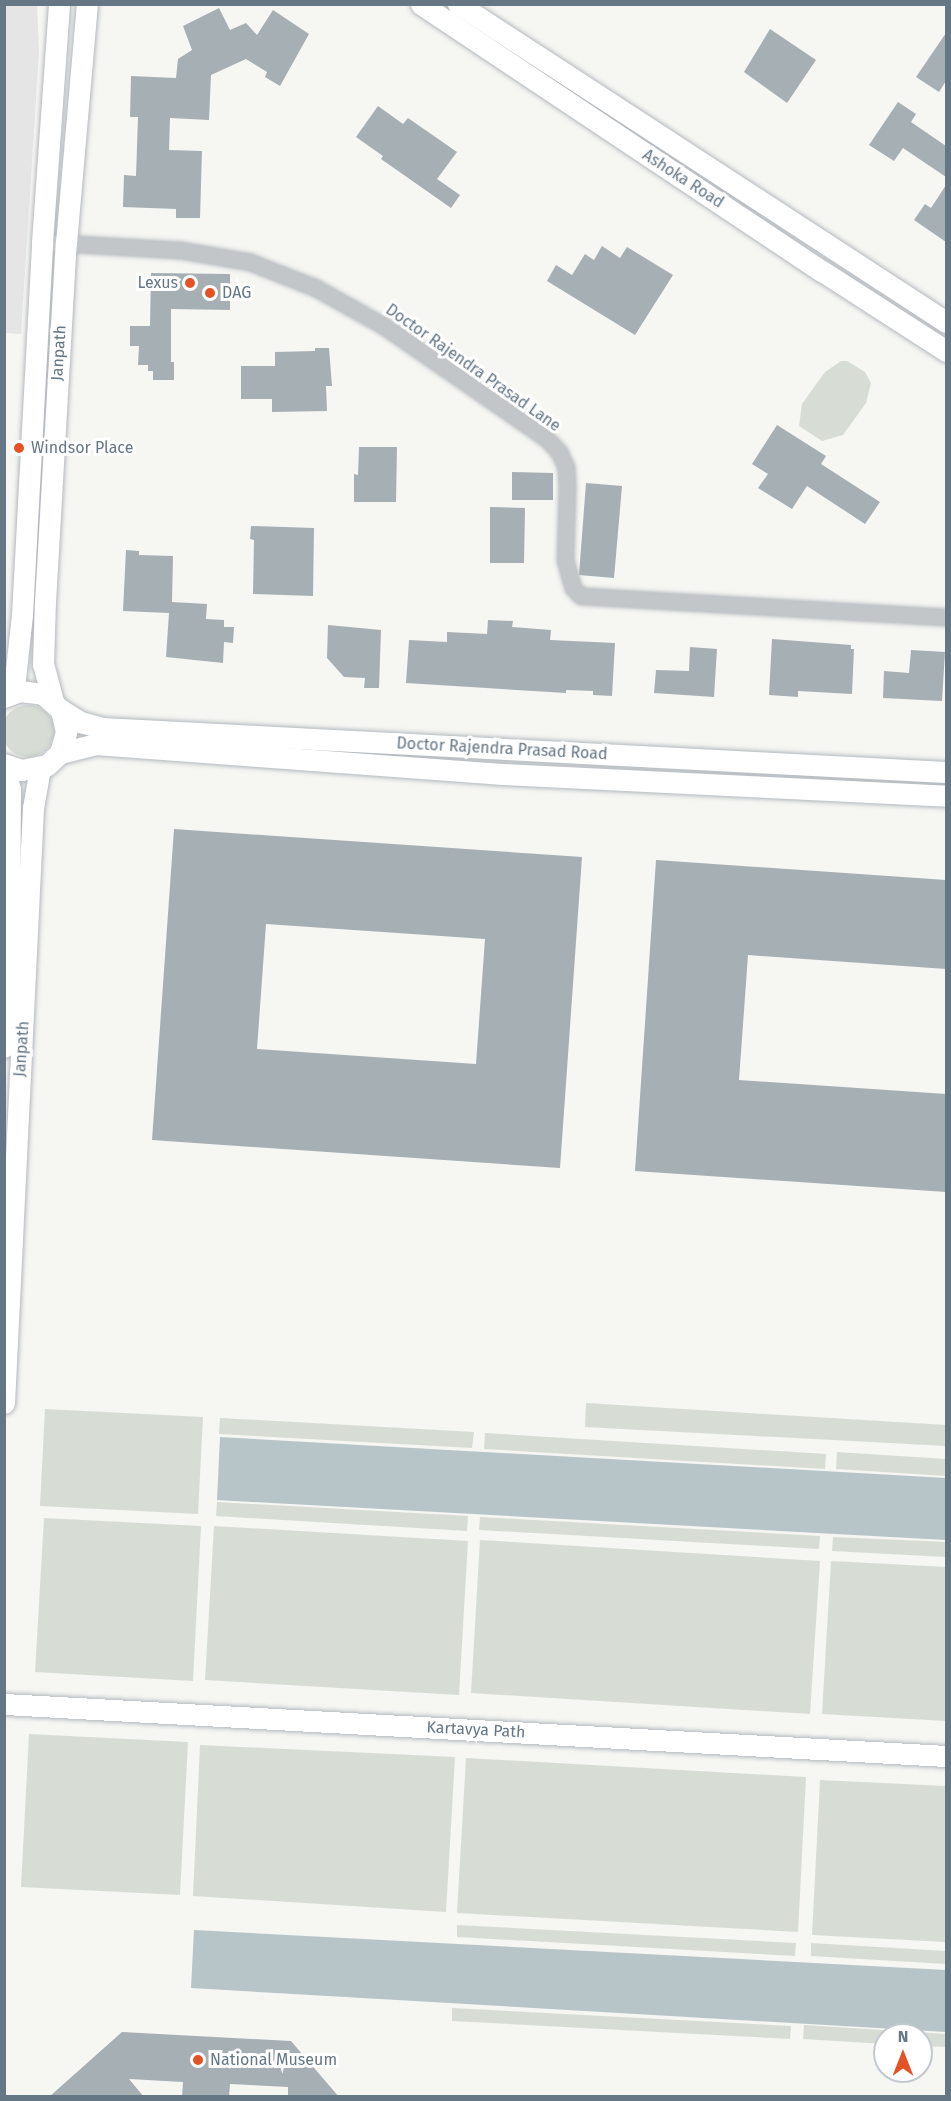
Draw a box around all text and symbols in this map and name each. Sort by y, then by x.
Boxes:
street label: Ashoka Road [639,146,727,212]
place label: Lexus [137,273,178,293]
marker: Lexus [183,276,197,290]
place label: DAG [222,283,251,303]
marker: DAG [203,286,217,300]
street label: Doctor Rajendra Prasad Lane [382,300,564,436]
street label: Janpath [47,324,71,382]
place label: Windsor Place [31,438,133,458]
marker: Windsor Place [12,441,26,455]
street label: Doctor Rajendra Prasad Road [396,734,608,764]
street label: Janpath [10,1020,34,1078]
street label: Kartavya Path [426,1718,526,1742]
north arrow [873,2023,933,2083]
text: N [898,2027,908,2046]
place label: National Museum [210,2050,337,2070]
marker: National Museum [191,2053,205,2067]

